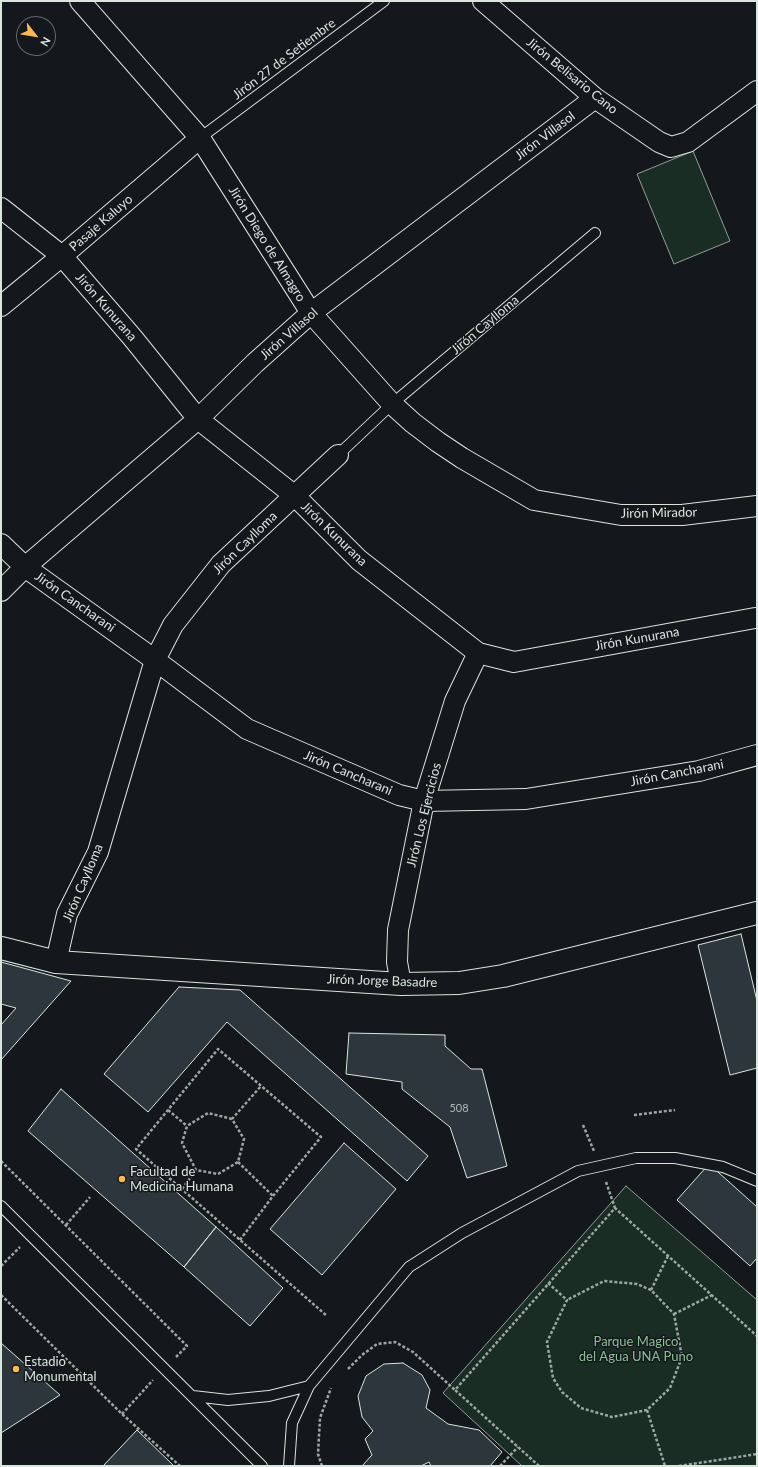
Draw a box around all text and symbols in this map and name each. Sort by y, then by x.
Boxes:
street label: Jirón 27 de Setiembre [229,15,339,103]
north arrow [16,16,56,56]
street label: Jirón Belisario Cano [523,34,621,118]
text: N [38,35,54,49]
street label: Jirón Villasol [512,108,578,164]
street label: Jirón Diego de Almagro [225,183,309,305]
street label: Pasaje Kaluyo [66,191,136,255]
street label: Jirón Kunurana [72,270,140,344]
street label: Jirón Caylloma [448,292,522,358]
street label: Jirón Villasol [257,305,321,363]
street label: Jirón Kunurana [298,499,370,569]
street label: Jirón Mirador [621,505,697,521]
street label: Jirón Caylloma [210,508,280,578]
street label: Jirón Cancharani [32,568,118,636]
street label: Jirón Kunurana [593,624,681,654]
street label: Jirón Cancharani [301,747,395,799]
street label: Jirón Cancharani [629,756,725,790]
street label: Jirón Los Ejercicios [403,761,445,869]
street label: Jirón Caylloma [60,842,106,924]
street label: Jirón Jorge Basadre [327,971,437,991]
house number: 508 [449,1101,469,1115]
place label: Facultad de Medicina Humana [130,1164,233,1195]
marker: Facultad de Medicina Humana [117,1174,127,1184]
park label: Parque Magico del Agua UNA Puno [579,1334,693,1365]
place label: Estadio Monumental [24,1354,97,1385]
marker: Estadio Monumental [11,1364,21,1374]

